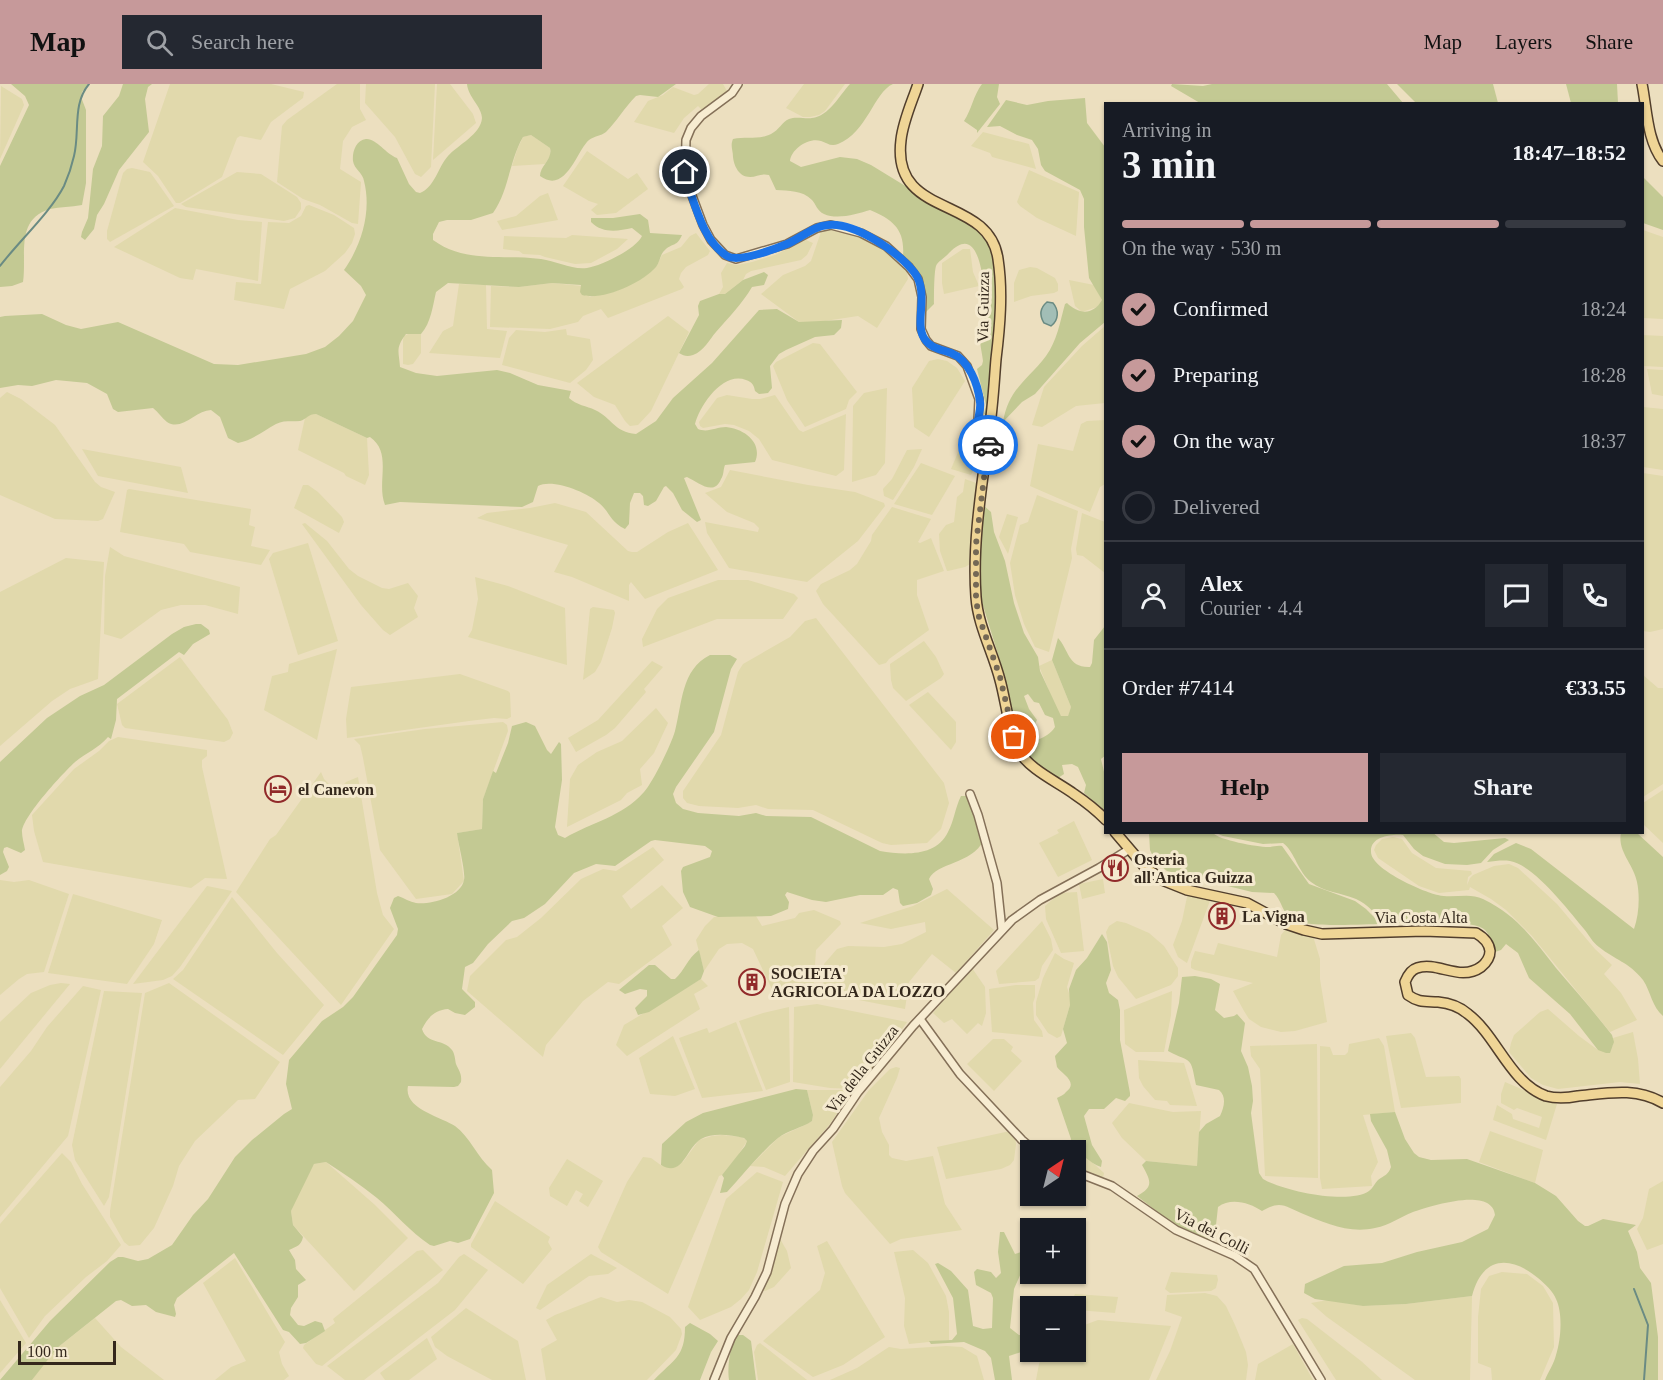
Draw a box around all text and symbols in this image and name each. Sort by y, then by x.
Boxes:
search box [122,15,542,69]
text: Map [30,26,86,57]
icon: search [143,26,176,59]
text: Search here [191,29,294,54]
text: Map [1424,30,1462,54]
text: Layers [1495,30,1552,54]
text: Share [1585,30,1633,54]
text: Arriving in [1122,119,1211,141]
text: 18:47–18:52 [1512,140,1626,165]
text: 3 min [1122,143,1216,186]
pin [659,146,710,197]
icon: home [668,155,701,188]
text: On the way · 530 m [1122,237,1281,259]
street label: Via Guizza [974,271,992,343]
icon: check [1122,293,1155,326]
text: Confirmed [1173,296,1268,321]
text: 18:24 [1580,298,1626,320]
icon: check [1122,359,1155,392]
text: Preparing [1173,362,1259,387]
text: 18:28 [1580,364,1626,386]
courier [958,415,1018,475]
icon: check [1122,425,1155,458]
text: On the way [1173,428,1274,453]
icon: car [972,429,1005,462]
text: 18:37 [1580,430,1626,452]
text: Delivered [1173,494,1260,519]
button: person [1122,564,1185,627]
button: chat [1485,564,1548,627]
button: phone [1563,564,1626,627]
text: Alex [1200,571,1243,596]
text: Courier · 4.4 [1200,597,1303,619]
text: Order #7414 [1122,675,1234,700]
text: €33.55 [1566,675,1626,700]
pin [988,711,1039,762]
icon: bag [997,720,1030,753]
button: Help [1122,753,1368,822]
button: Share [1380,753,1626,822]
hotel icon: el Canevon [263,774,293,804]
place label: el Canevon [298,781,374,798]
place label: Osteria all'Antica Guizza [1134,851,1253,886]
restaurant icon: Osteria all'Antica Guizza [1100,853,1130,883]
building icon: La Vigna [1207,901,1237,931]
place label: La Vigna [1242,908,1305,926]
street label: Via Costa Alta [1374,909,1468,926]
place label: SOCIETA' AGRICOLA DA LOZZO [771,965,945,1000]
building icon: SOCIETA' AGRICOLA DA LOZZO [737,967,767,997]
street label: Via della Guizza [823,1022,901,1116]
north arrow [1020,1140,1086,1206]
map controls [1020,1140,1086,1362]
street label: Via dei Colli [1172,1205,1253,1257]
button: + [1020,1218,1086,1284]
button: − [1020,1296,1086,1362]
scale bar [18,1338,116,1366]
text: 100 m [27,1343,67,1360]

